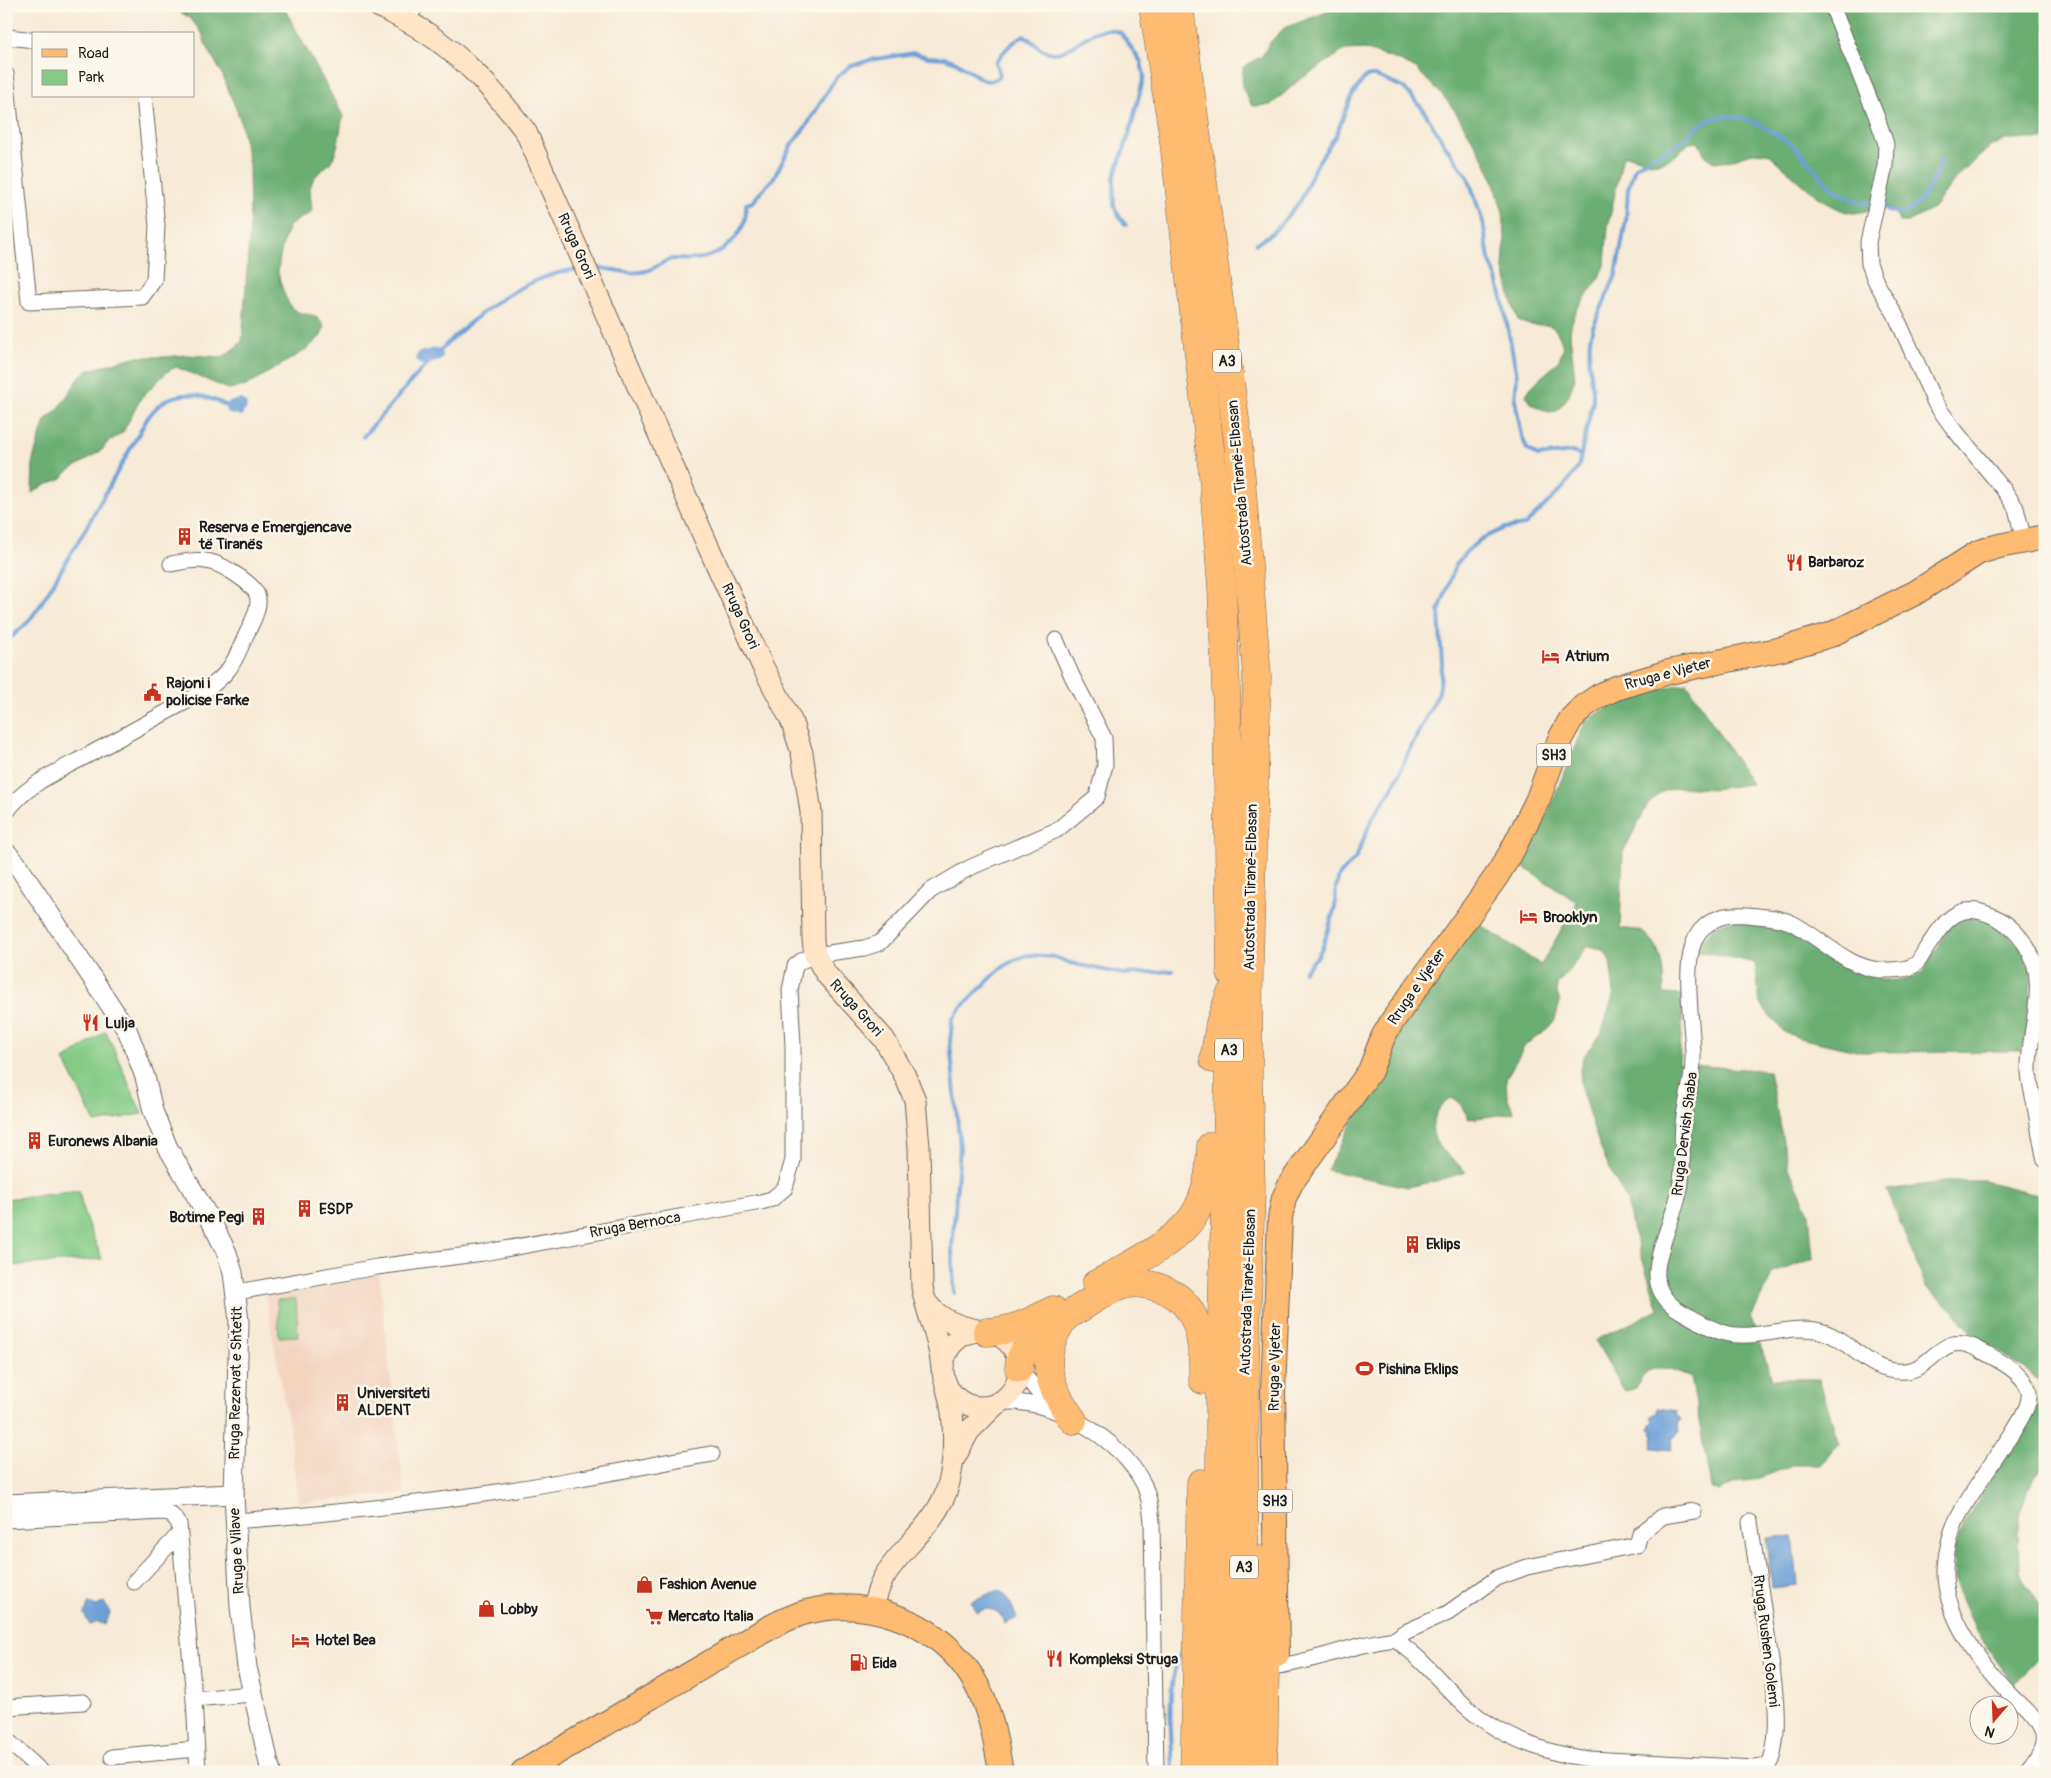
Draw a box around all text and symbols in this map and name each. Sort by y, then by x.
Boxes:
legend [32,32,195,98]
text: Road [78,44,109,63]
text: Park [78,68,105,87]
street label: Rruga Grori [553,210,599,282]
road number: A3 [1213,350,1241,372]
street label: Autostrada Tiranë-Elbasan [1223,399,1257,567]
place label: Reserva e Emergjencave të Tiranës [198,518,352,554]
building icon: Reserva e Emergjencave të Tiranës [175,526,195,546]
restaurant icon: Barbaroz [1784,552,1804,572]
place label: Barbaroz [1808,553,1864,572]
street label: Rruga Grori [717,580,763,652]
hotel icon: Atrium [1541,646,1561,666]
place label: Atrium [1565,647,1609,666]
street label: Rruga e Vjeter [1623,653,1714,695]
place label: Rajoni i policise Farke [166,674,250,710]
public building icon: Rajoni i policise Farke [142,682,162,702]
road number: SH3 [1536,744,1572,766]
street label: Autostrada Tiranë-Elbasan [1240,804,1262,970]
hotel icon: Brooklyn [1519,907,1539,927]
place label: Brooklyn [1543,908,1598,927]
street label: Rruga e Vjeter [1384,945,1451,1029]
street label: Rruga Grori [825,975,887,1041]
restaurant icon: Lulja [81,1013,101,1033]
place label: Lulja [105,1014,135,1033]
road number: A3 [1215,1038,1243,1062]
street label: Rruga Dervish Shaba [1668,1071,1702,1197]
building icon: Euronews Albania [24,1131,44,1151]
place label: Euronews Albania [48,1132,158,1151]
building icon: ESDP [295,1199,315,1219]
place label: ESDP [319,1200,353,1219]
building icon: Botime Pegi [248,1207,268,1227]
place label: Botime Pegi [169,1208,244,1227]
street label: Rruga Bernoca [588,1208,682,1242]
street label: Autostrada Tiranë-Elbasan [1236,1208,1260,1376]
building icon: Eklips [1402,1234,1422,1254]
place label: Eklips [1426,1235,1460,1254]
street label: Rruga Rezervat e Shtetit [225,1305,247,1460]
street label: Rruga e Vjeter [1265,1322,1285,1411]
sports icon: Pishina Eklips [1354,1359,1374,1379]
place label: Pishina Eklips [1378,1360,1458,1379]
place label: Universiteti ALDENT [357,1384,430,1420]
building icon: Universiteti ALDENT [333,1392,353,1412]
road number: SH3 [1258,1490,1292,1512]
street label: Rruga e Vilave [225,1507,249,1595]
road number: A3 [1230,1555,1258,1578]
shop icon: Fashion Avenue [635,1574,655,1594]
street label: Rruga Rushen Golemi [1748,1574,1784,1708]
place label: Fashion Avenue [659,1575,757,1594]
shop icon: Lobby [476,1599,496,1619]
place label: Lobby [500,1600,538,1619]
supermarket icon: Mercato Italia [644,1606,664,1626]
place label: Mercato Italia [668,1607,754,1626]
hotel icon: Hotel Bea [291,1630,311,1650]
place label: Hotel Bea [315,1631,376,1650]
restaurant icon: Kompleksi Struga [1045,1649,1065,1669]
place label: Kompleksi Struga [1069,1650,1178,1669]
fuel station icon: Eida [848,1653,868,1673]
place label: Eida [872,1654,897,1673]
north arrow [1968,1696,2018,1746]
text: N [1983,1722,1997,1741]

